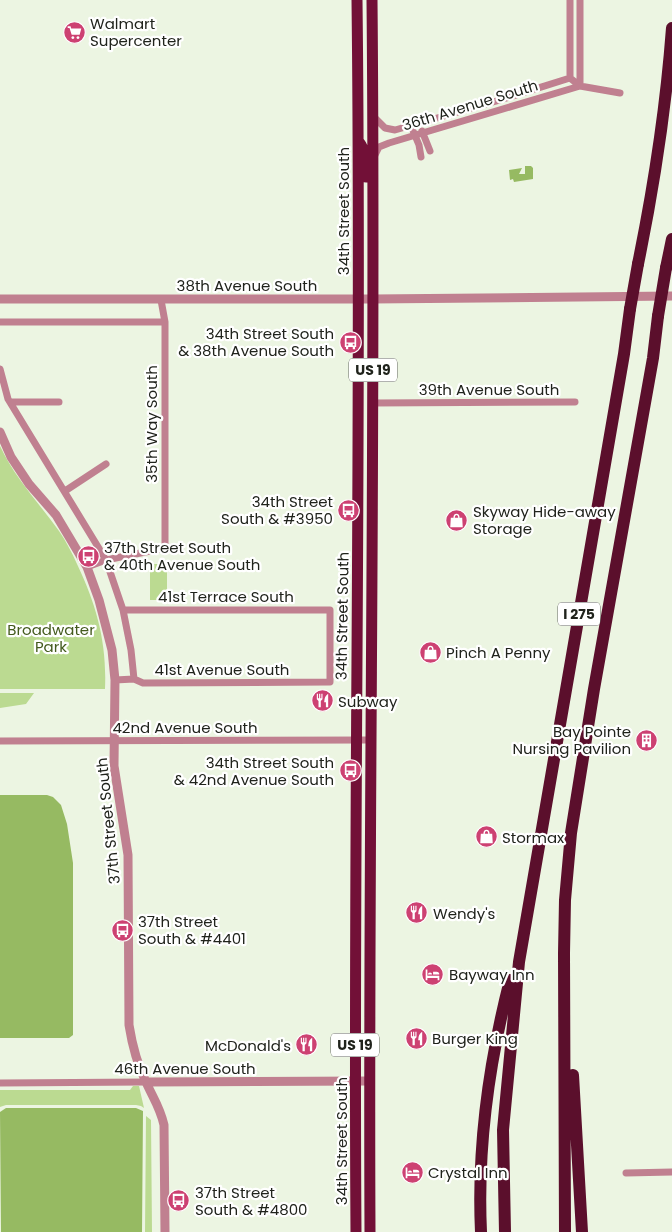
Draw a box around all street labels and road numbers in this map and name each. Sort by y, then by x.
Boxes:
street label: 36th Avenue South [400,74,540,136]
street label: 34th Street South [333,147,354,275]
street label: 38th Avenue South [177,275,317,296]
road number: US 19 [349,358,397,382]
street label: 35th Way South [141,365,162,483]
street label: 39th Avenue South [419,379,559,400]
street label: 34th Street South [330,552,354,680]
street label: 41st Terrace South [158,586,294,607]
road number: I 275 [558,602,600,626]
street label: 41st Avenue South [155,659,289,680]
street label: 42nd Avenue South [112,717,258,738]
street label: 37th Street South [91,757,125,885]
road number: US 19 [331,1034,379,1056]
street label: 46th Avenue South [114,1058,256,1079]
street label: 34th Street South [331,1077,352,1205]

